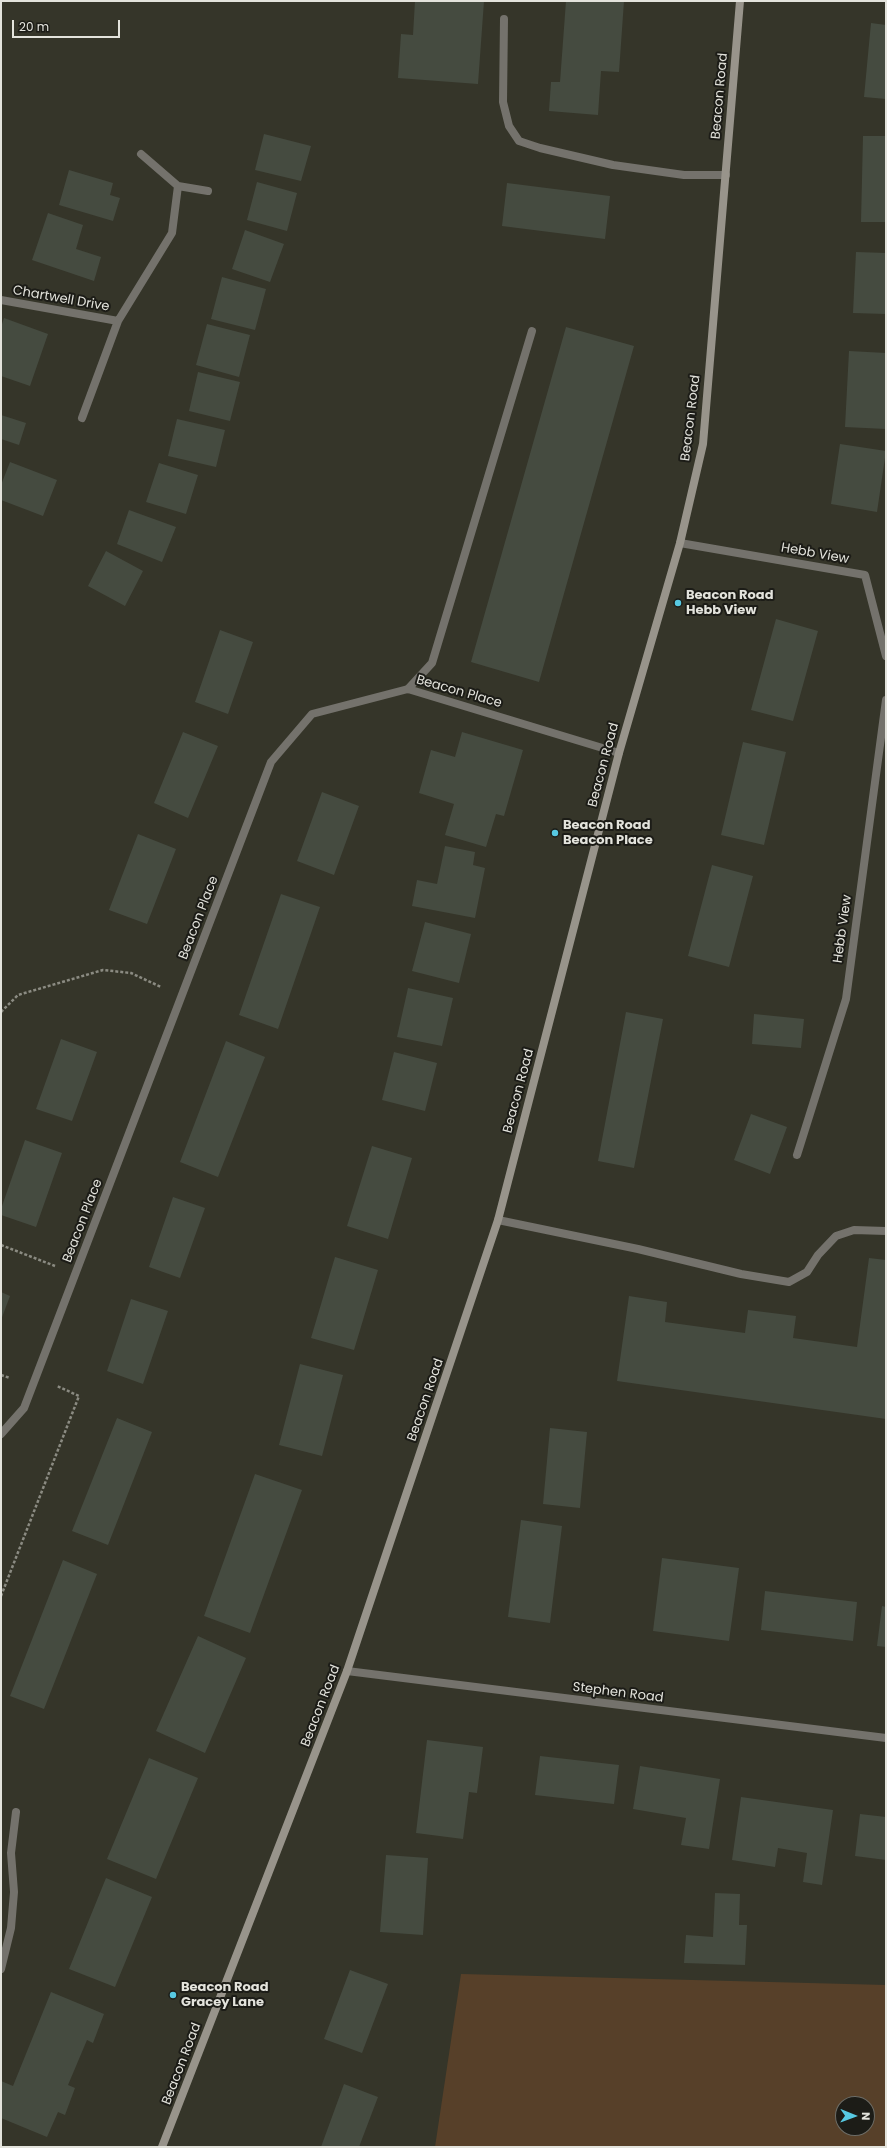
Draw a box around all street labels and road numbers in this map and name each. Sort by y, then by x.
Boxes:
street label: Beacon Road [708,52,732,140]
street label: Chartwell Drive [11,283,111,315]
street label: Beacon Road [678,374,704,462]
street label: Hebb View [780,540,850,568]
street label: Beacon Place [414,672,504,712]
street label: Beacon Road [585,721,623,809]
street label: Beacon Place [176,874,222,962]
street label: Hebb View [830,894,856,964]
street label: Beacon Road [500,1047,538,1135]
street label: Beacon Place [60,1177,106,1265]
street label: Beacon Road [405,1357,447,1443]
street label: Beacon Road [298,1663,344,1749]
street label: Stephen Road [572,1680,664,1706]
street label: Beacon Road [159,2021,205,2107]

